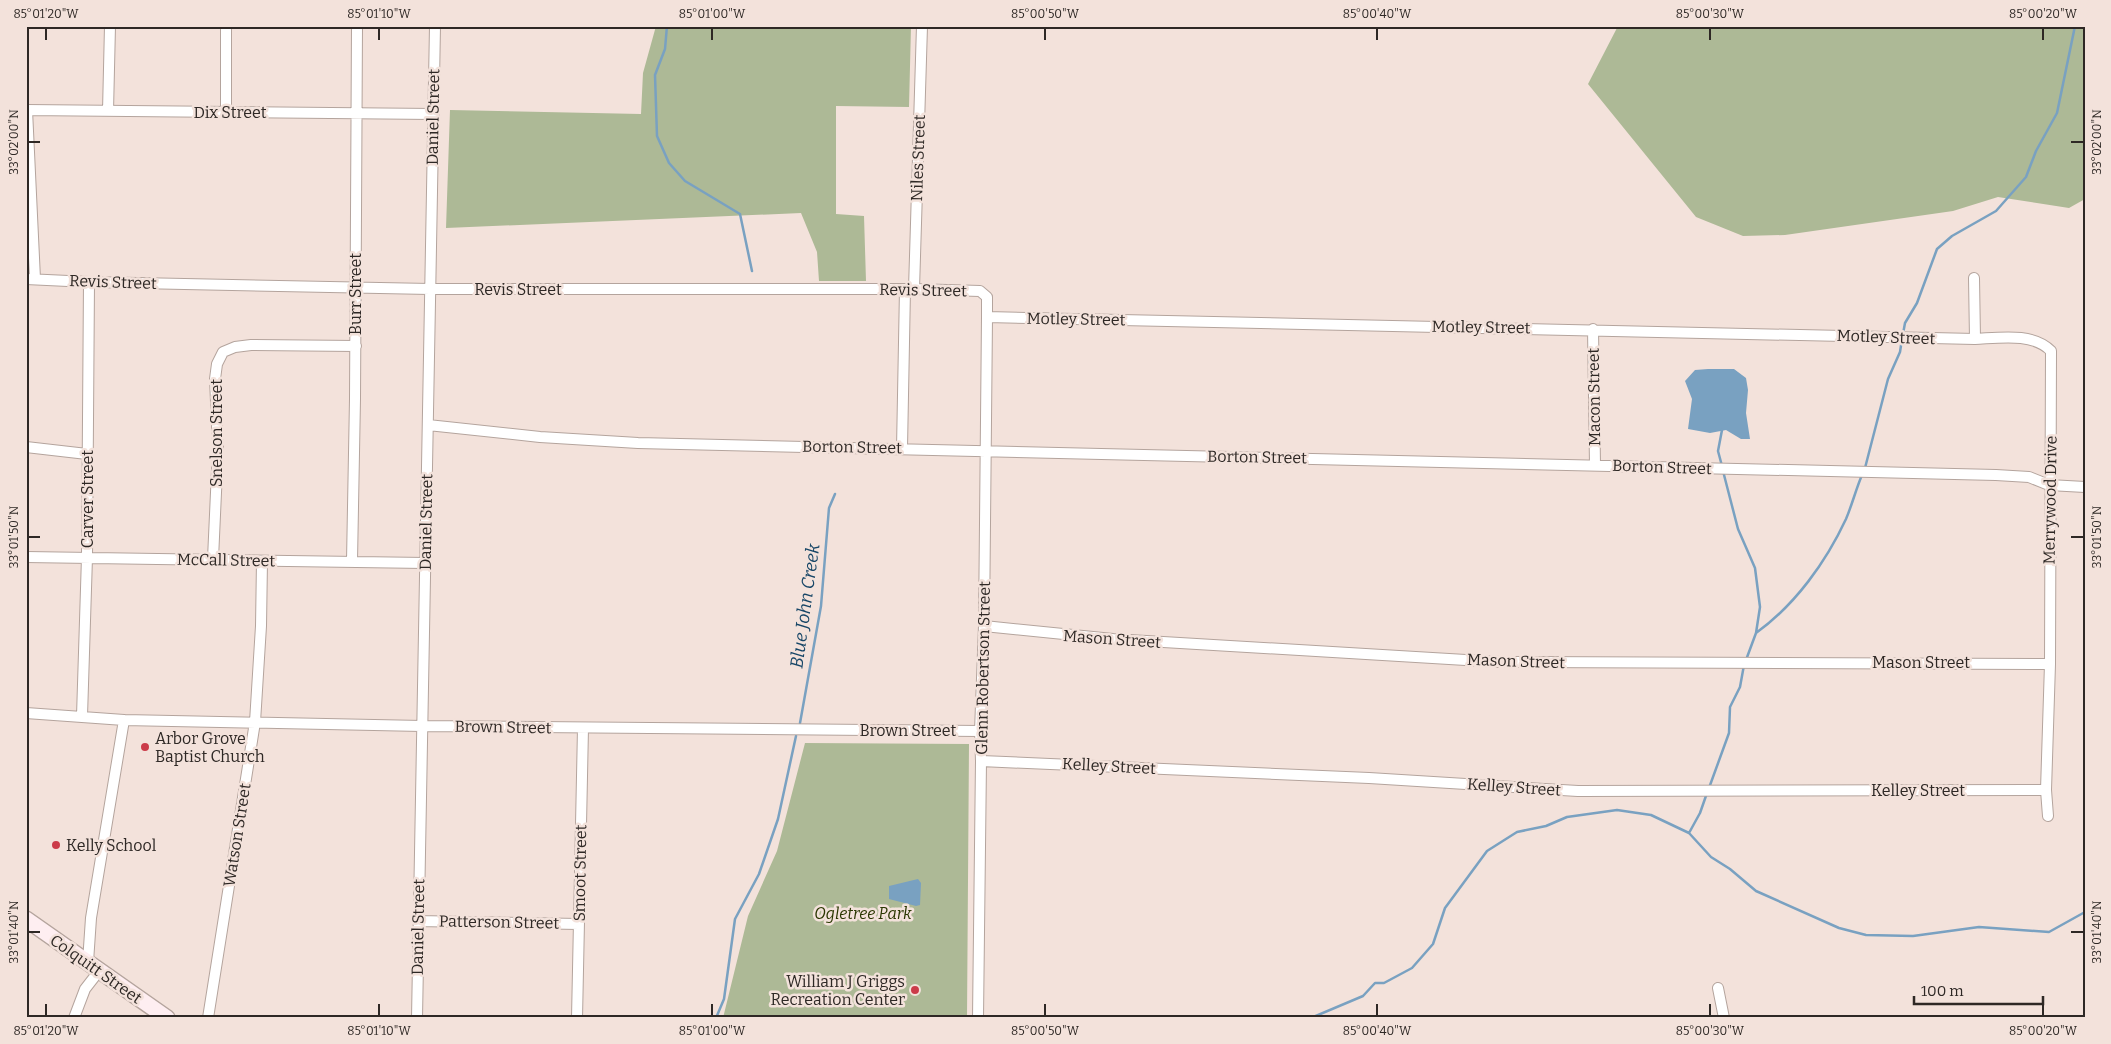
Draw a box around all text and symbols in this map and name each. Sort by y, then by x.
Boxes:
text: 85°01'20"W [13,7,79,21]
text: 85°01'10"W [347,7,411,21]
text: 85°01'00"W [679,7,746,21]
text: 85°00'50"W [1011,7,1080,21]
text: 85°00'40"W [1343,7,1412,21]
text: 85°00'30"W [1676,7,1745,21]
text: 85°00'20"W [2009,7,2078,21]
street label: Daniel Street [423,68,443,165]
street label: Dix Street [194,103,267,122]
text: 33°02'00"N [7,109,21,175]
text: 33°02'00"N [2090,109,2104,175]
street label: Niles Street [907,114,929,202]
street label: Burr Street [346,253,365,335]
street label: Revis Street [69,271,157,293]
street label: Revis Street [474,280,562,299]
street label: Revis Street [879,280,967,300]
street label: Motley Street [1026,309,1126,329]
street label: Motley Street [1431,317,1531,337]
street label: Motley Street [1836,326,1936,348]
street label: Macon Street [1584,347,1604,446]
street label: Snelson Street [207,379,226,487]
street label: Merrywood Drive [2039,435,2061,565]
street label: Borton Street [802,437,902,457]
street label: Borton Street [1207,447,1307,467]
street label: Carver Street [78,450,97,548]
street label: Borton Street [1612,456,1712,478]
street label: Daniel Street [416,473,436,570]
text: 33°01'50"N [7,505,21,568]
text: 33°01'50"N [2090,505,2104,568]
water label: Blue John Creek [785,542,825,670]
street label: McCall Street [177,550,276,570]
street label: Glenn Robertson Street [972,581,994,755]
street label: Mason Street [1062,626,1162,652]
street label: Mason Street [1467,650,1566,672]
street label: Mason Street [1872,653,1970,672]
street label: Brown Street [454,717,552,737]
street label: Brown Street [860,721,957,740]
place label: Arbor Grove Baptist Church [155,729,265,766]
marker: Arbor Grove Baptist Church [139,741,151,753]
street label: Kelley Street [1062,754,1157,778]
street label: Kelley Street [1467,774,1562,800]
street label: Kelley Street [1871,781,1965,800]
street label: Watson Street [219,782,255,888]
street label: Smoot Street [570,824,590,922]
place label: Kelly School [66,836,157,855]
marker: Kelly School [50,839,62,851]
street label: Daniel Street [408,878,428,975]
text: 33°01'40"N [7,900,21,963]
text: 33°01'40"N [2090,900,2104,963]
park label: Ogletree Park [814,904,912,923]
street label: Patterson Street [439,911,559,933]
street label: Colquitt Street [46,930,146,1008]
place label: William J Griggs Recreation Center [771,972,905,1009]
scale bar [1914,974,2042,1006]
text: 100 m [1921,982,1964,1000]
marker: William J Griggs Recreation Center [909,984,921,996]
text: 85°01'20"W [13,1024,79,1038]
text: 85°01'10"W [347,1024,411,1038]
text: 85°01'00"W [679,1024,746,1038]
text: 85°00'50"W [1011,1024,1080,1038]
text: 85°00'40"W [1343,1024,1412,1038]
text: 85°00'30"W [1676,1024,1745,1038]
text: 85°00'20"W [2009,1024,2078,1038]

